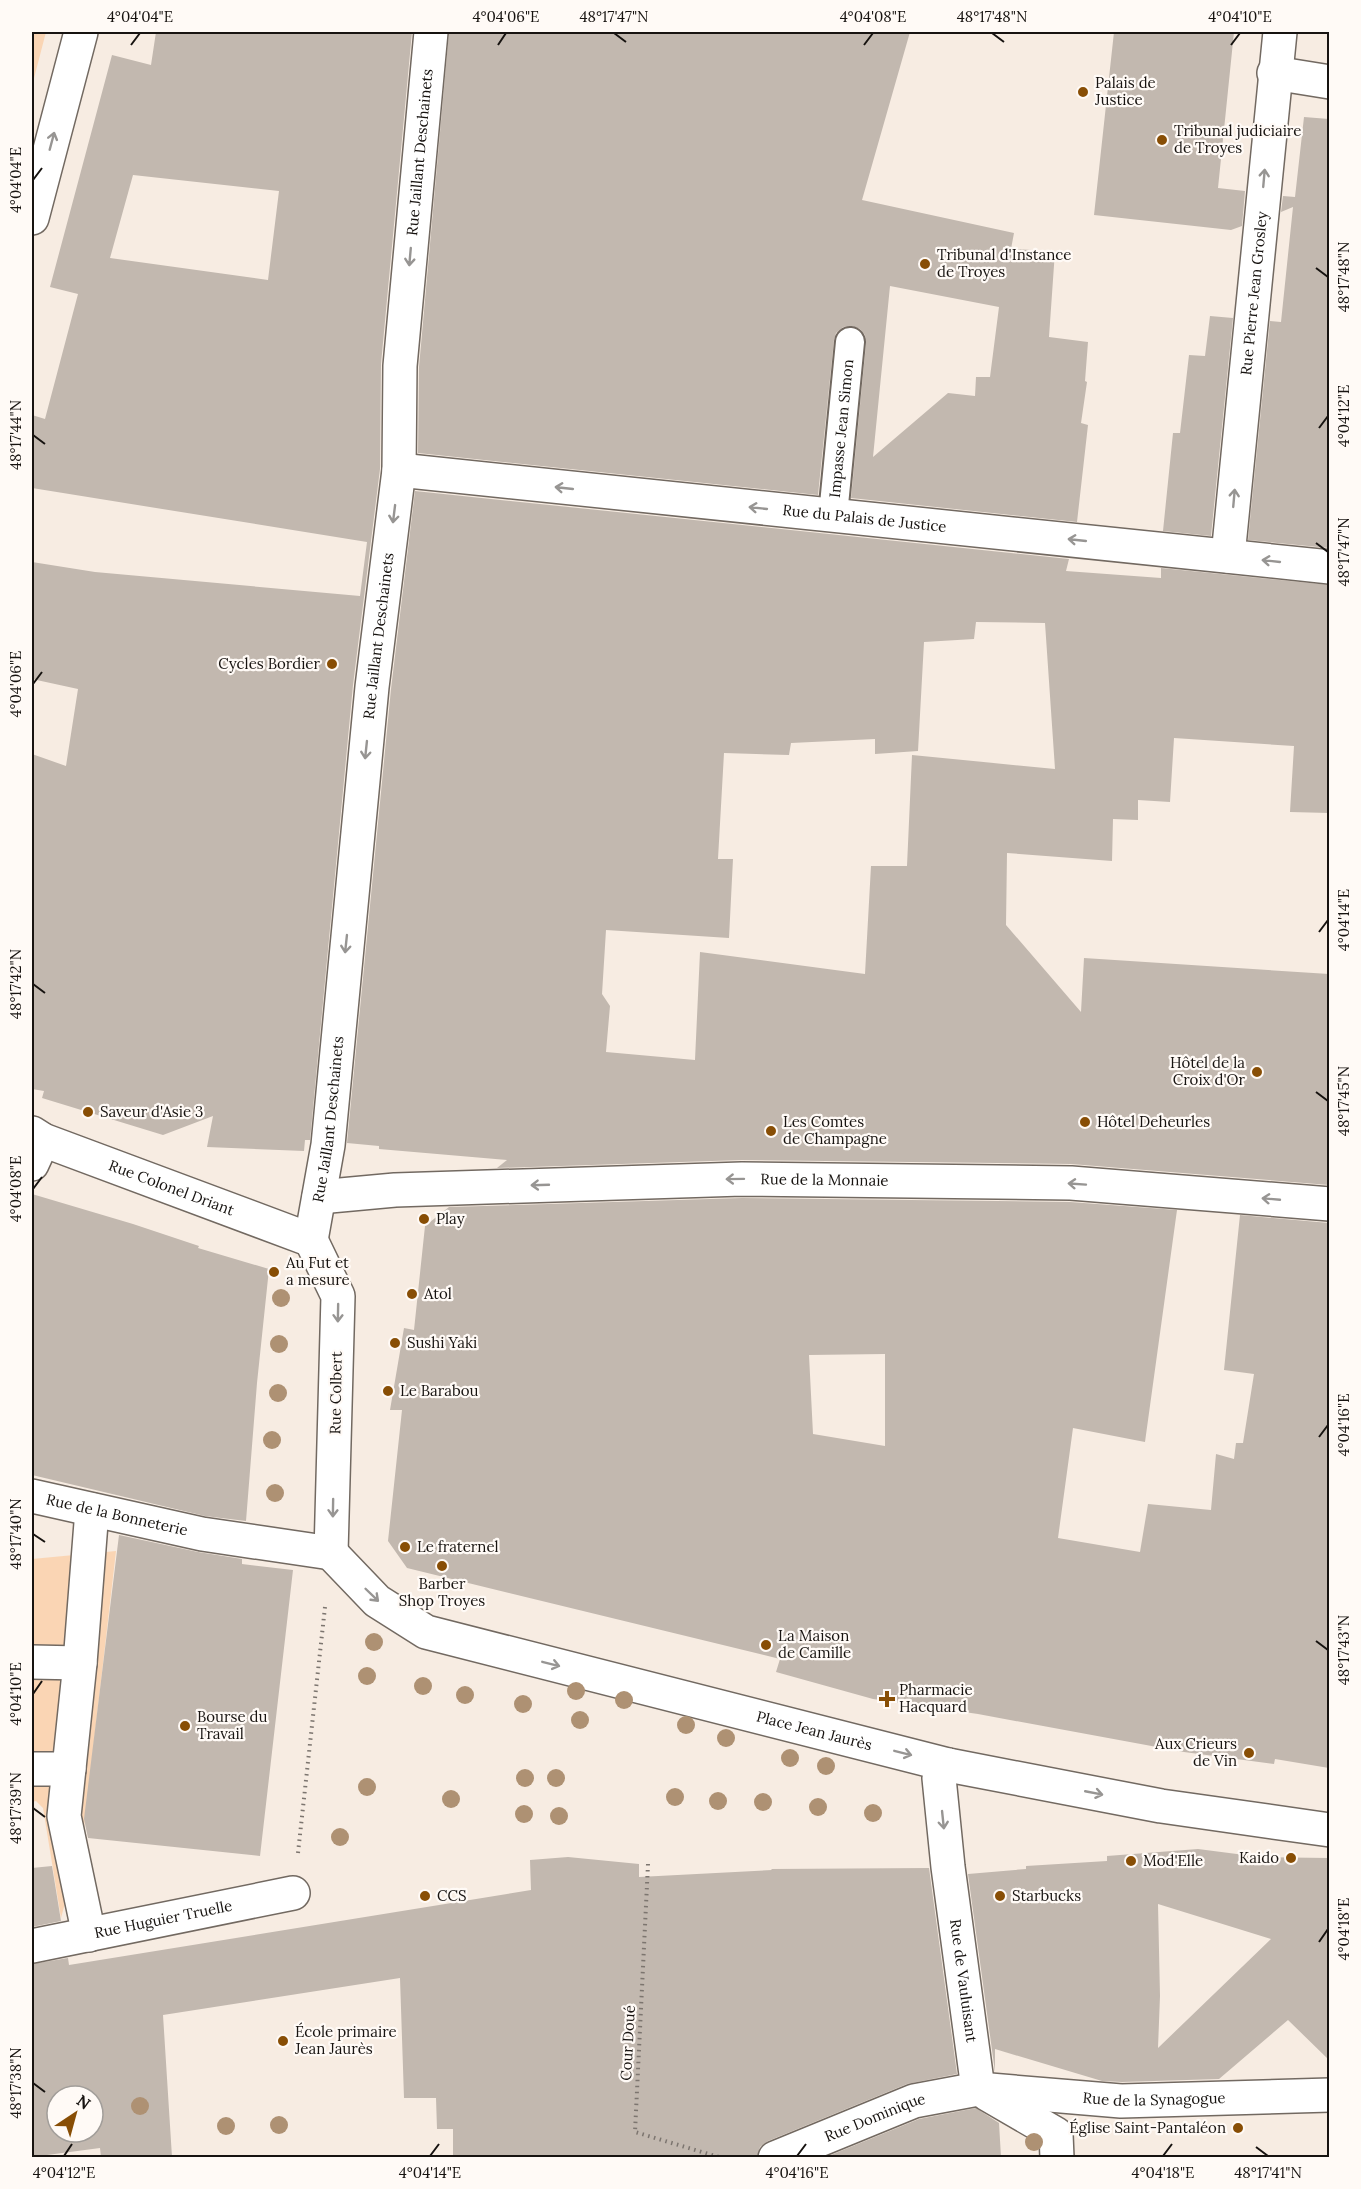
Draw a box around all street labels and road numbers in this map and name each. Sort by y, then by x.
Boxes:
street label: Rue Jaillant Deschainets [402,68,437,237]
street label: Rue Pierre Jean Grosley [1236,210,1271,376]
street label: Impasse Jean Simon [825,358,857,499]
street label: Rue du Palais de Justice [782,500,947,536]
street label: Rue Jaillant Deschainets [359,552,398,720]
street label: Rue Jaillant Deschainets [308,1035,347,1204]
street label: Rue Colonel Driant [106,1155,237,1220]
street label: Rue de la Monnaie [760,1169,889,1190]
street label: Rue Colbert [325,1351,346,1435]
street label: Rue de la Bonneterie [44,1489,190,1540]
street label: Place Jean Jaurès [754,1707,874,1754]
street label: Rue Huguier Truelle [93,1896,234,1942]
street label: Rue de Vauluisant [946,1918,982,2044]
street label: Cour Doué [616,2005,639,2081]
street label: Rue de la Synagogue [1082,2088,1226,2110]
street label: Rue Dominique [822,2089,927,2146]

